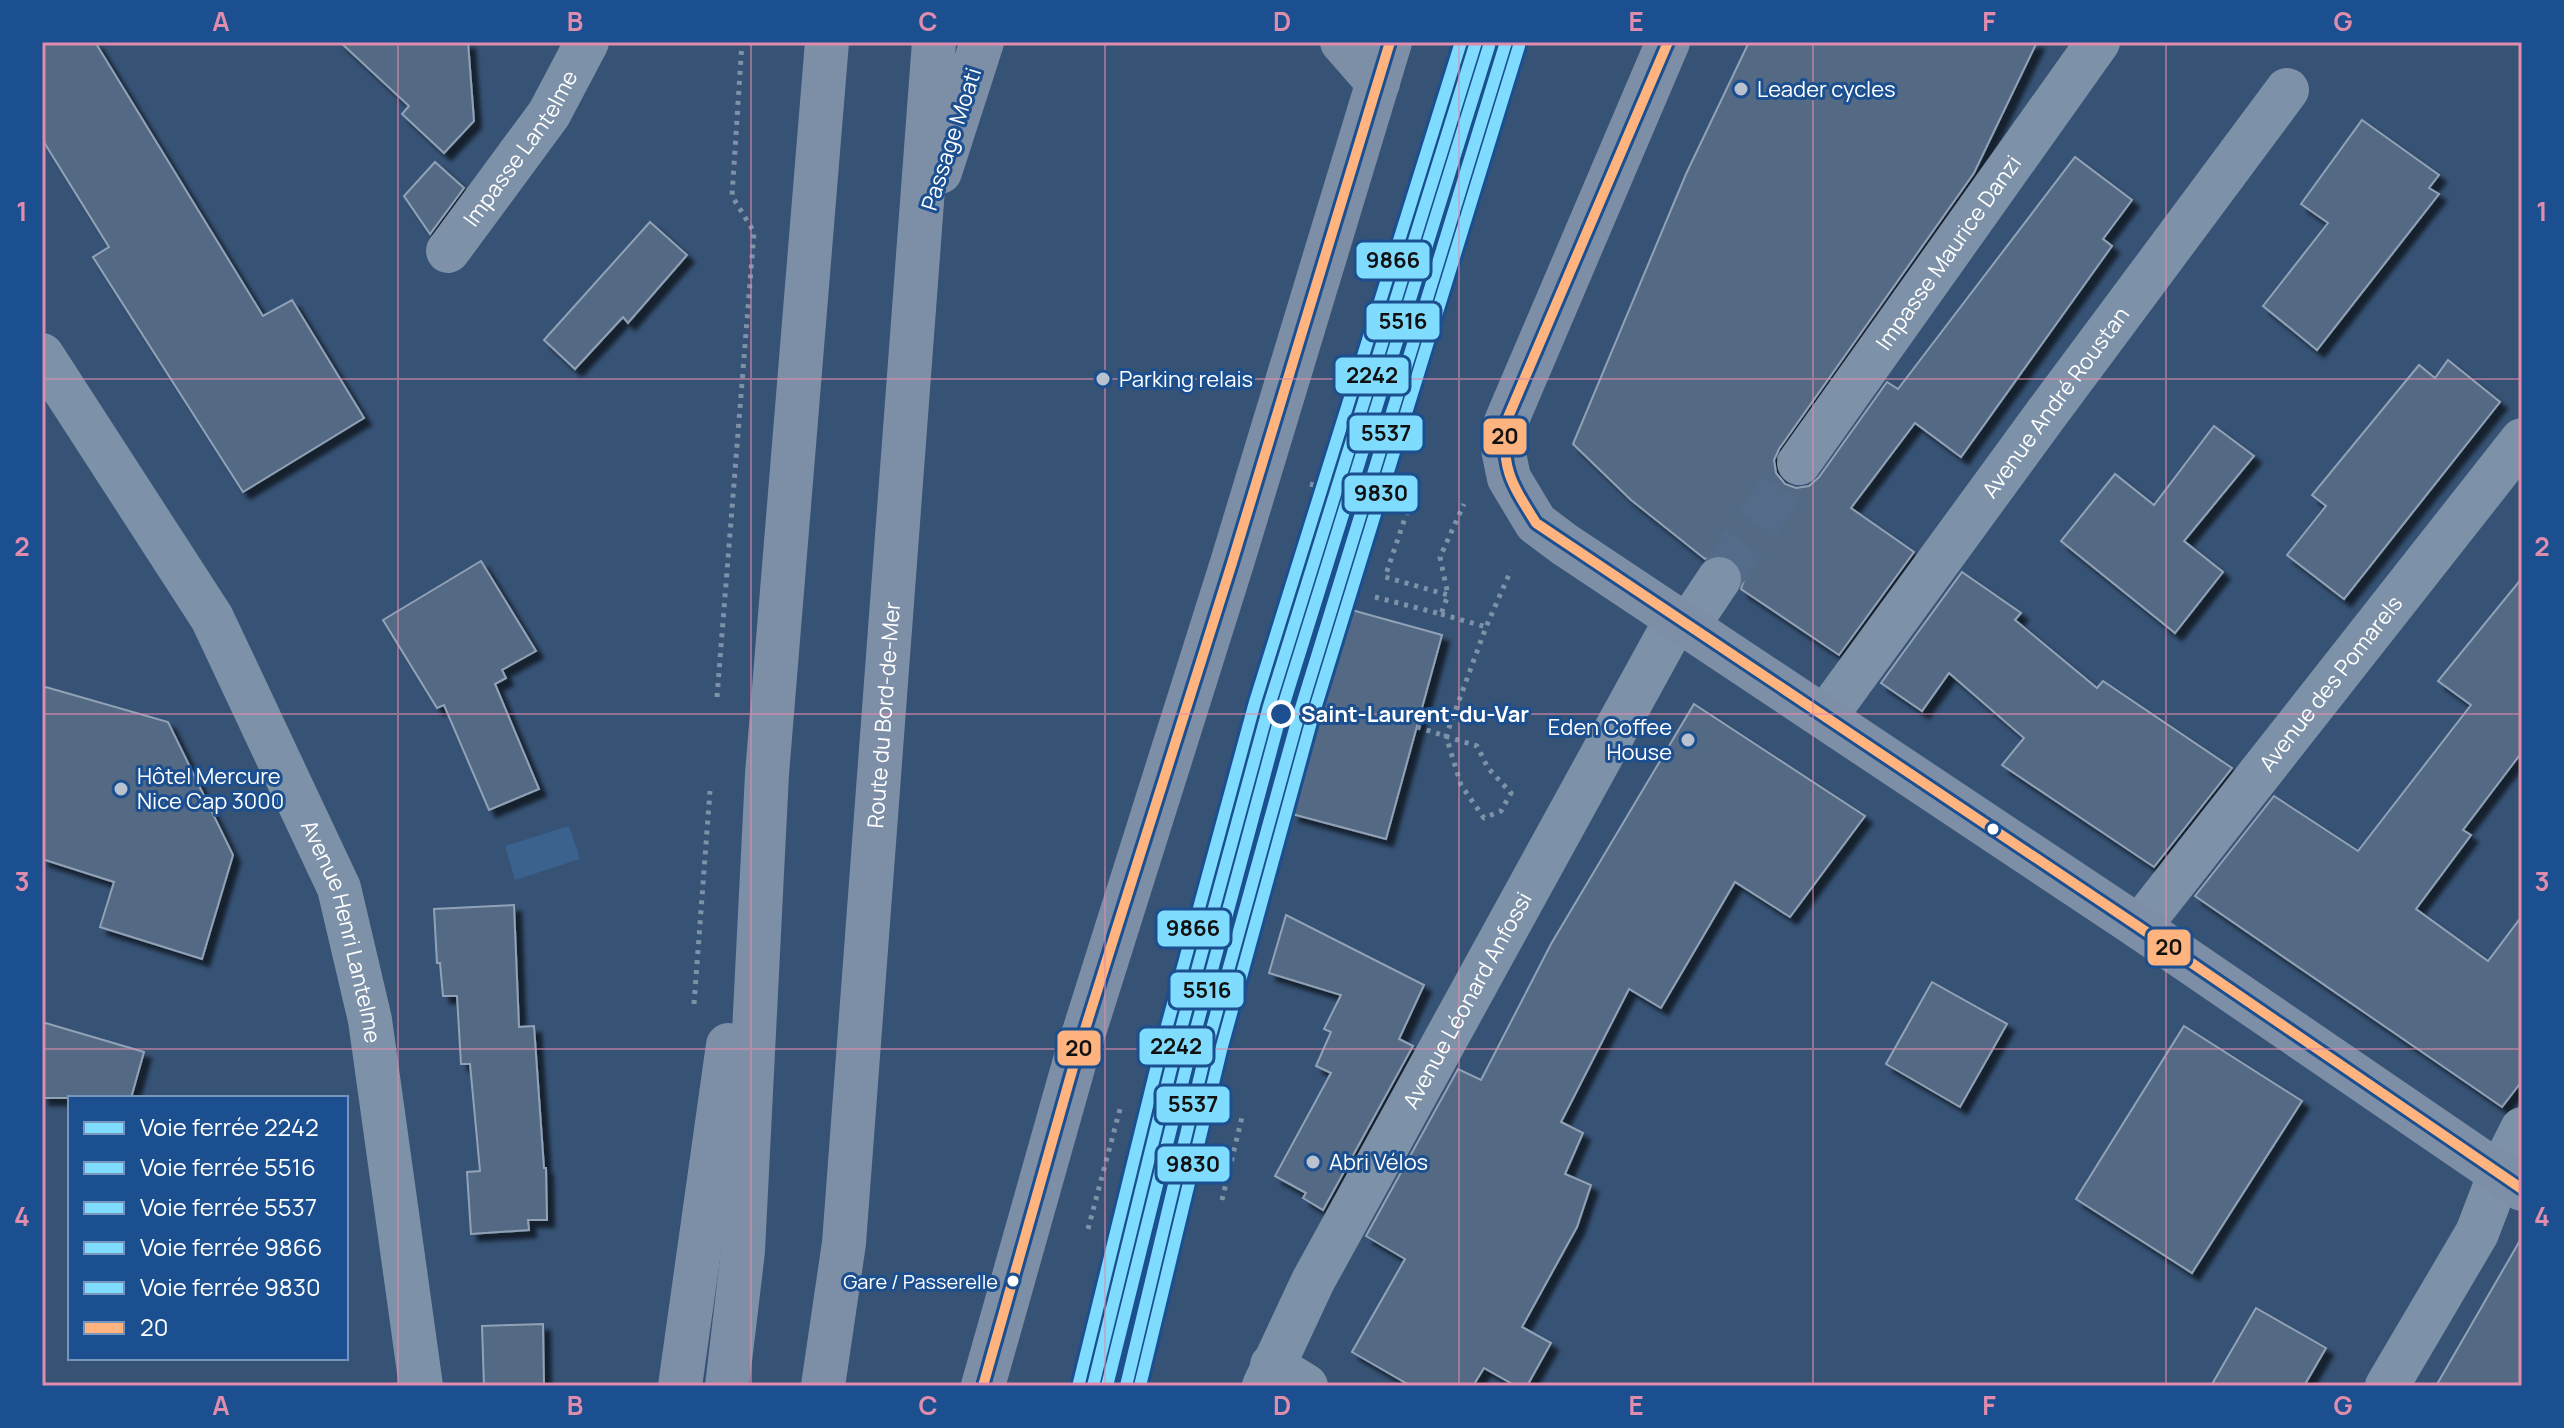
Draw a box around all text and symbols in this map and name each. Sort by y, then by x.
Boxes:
text: A [212,3,230,39]
text: B [567,3,583,39]
text: C [918,3,938,39]
text: D [1273,3,1291,39]
text: E [1628,3,1644,39]
text: F [1982,3,1996,39]
text: G [2333,3,2353,39]
street label: Passage Moati [914,64,988,214]
street label: Impasse Lantelme [456,65,585,232]
place label: Leader cycles [1757,74,1896,104]
marker: Leader cycles [1732,80,1750,98]
street label: Impasse Maurice Danzi [1869,149,2028,356]
text: 1 [16,193,28,229]
text: 1 [2536,193,2548,229]
line badge: 9866 [1355,241,1431,280]
text: 9866 [1366,245,1420,275]
street label: Avenue André Roustan [1975,301,2136,504]
line badge: 5516 [1365,302,1441,341]
text: 5516 [1378,306,1428,336]
line badge: 2242 [1334,356,1410,395]
text: 2242 [1346,360,1398,390]
place label: Parking relais [1119,364,1253,394]
marker: Parking relais [1094,370,1112,388]
line badge: 5537 [1348,414,1424,452]
line badge: 20 [1482,417,1528,456]
text: 5537 [1361,418,1411,448]
text: 20 [1491,421,1519,451]
line badge: 9830 [1343,474,1419,513]
text: 9830 [1354,478,1408,508]
text: 2 [14,528,30,564]
text: 2 [2534,528,2550,564]
street label: Avenue des Pomarels [2252,589,2409,778]
street label: Route du Bord-de-Mer [860,601,907,829]
place label: Saint-Laurent-du-Var [1301,699,1529,729]
marker: Saint-Laurent-du-Var [1268,701,1294,727]
place label: Eden Coffee House [1548,712,1672,767]
marker: Eden Coffee House [1679,731,1697,749]
place label: Hôtel Mercure Nice Cap 3000 [137,761,284,816]
marker: Hôtel Mercure Nice Cap 3000 [112,780,130,798]
street label: Avenue Henri Lantelme [294,815,388,1045]
unlabelled marker [1985,821,2001,837]
text: 3 [14,863,30,899]
text: 3 [2534,863,2550,899]
street label: Avenue Léonard Anfossi [1395,887,1539,1114]
line badge: 9866 [1156,909,1231,948]
text: 9866 [1166,913,1220,943]
line badge: 20 [2146,928,2192,967]
text: 20 [2155,932,2183,962]
line badge: 5516 [1169,971,1245,1009]
text: 5516 [1182,975,1232,1005]
line badge: 2242 [1138,1027,1214,1066]
line badge: 20 [1056,1029,1102,1067]
text: 2242 [1150,1031,1202,1061]
text: 20 [1065,1033,1093,1063]
line badge: 5537 [1155,1085,1231,1124]
text: 5537 [1168,1089,1218,1119]
legend [68,1096,348,1360]
text: Voie ferrée 2242 [140,1110,319,1143]
line badge: 9830 [1156,1145,1231,1183]
place label: Abri Vélos [1329,1147,1428,1177]
text: 9830 [1166,1149,1220,1179]
text: Voie ferrée 5516 [140,1150,316,1183]
marker: Abri Vélos [1304,1153,1322,1171]
text: Voie ferrée 5537 [140,1190,317,1223]
text: 4 [14,1198,30,1234]
text: 4 [2534,1198,2550,1234]
text: Voie ferrée 9866 [140,1230,323,1263]
place label: Gare / Passerelle [843,1268,998,1295]
text: Voie ferrée 9830 [140,1270,321,1303]
marker: Gare / Passerelle [1005,1273,1021,1289]
text: 20 [140,1310,168,1343]
text: A [212,1387,230,1423]
text: B [567,1387,583,1423]
text: C [918,1387,938,1423]
text: D [1273,1387,1291,1423]
text: E [1628,1387,1644,1423]
text: F [1982,1387,1996,1423]
text: G [2333,1387,2353,1423]

